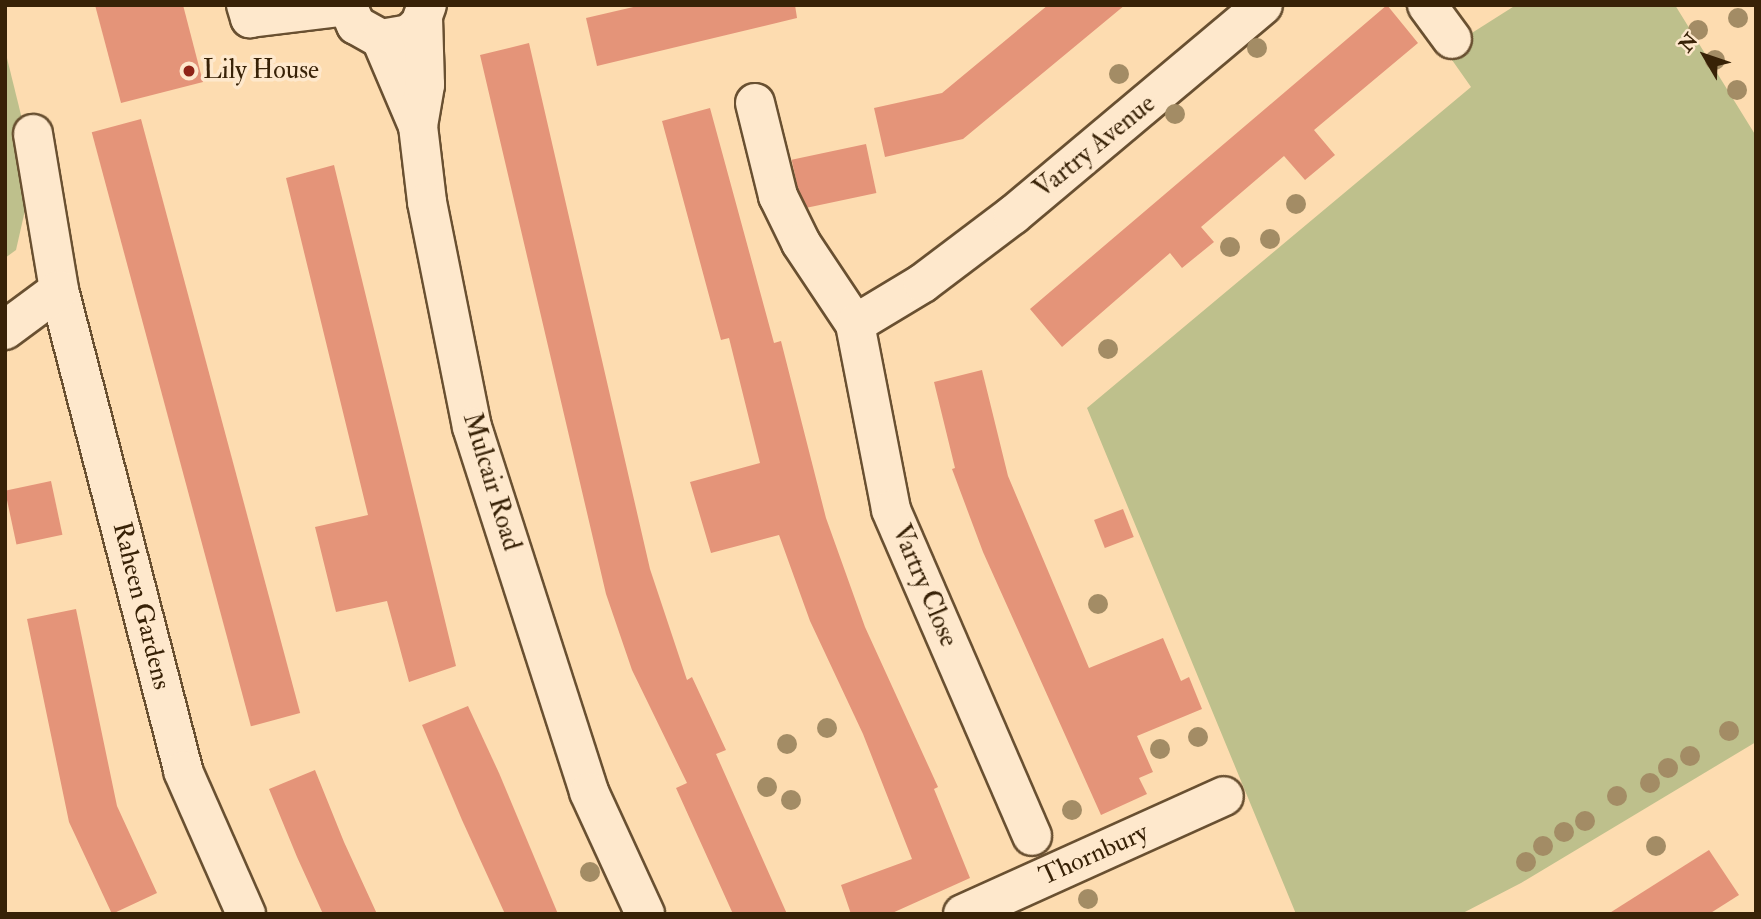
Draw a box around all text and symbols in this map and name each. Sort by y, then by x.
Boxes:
north arrow [1670,21,1740,91]
text: N [1674,29,1703,57]
place label: Lily House [203,55,319,87]
marker: Lily House [181,63,197,79]
street label: Vartry Avenue [1028,89,1162,205]
street label: Mulcair Road [455,409,527,555]
street label: Raheen Gardens [105,519,177,693]
street label: Vartry Close [884,520,964,652]
street label: Thornbury [1035,817,1153,893]

